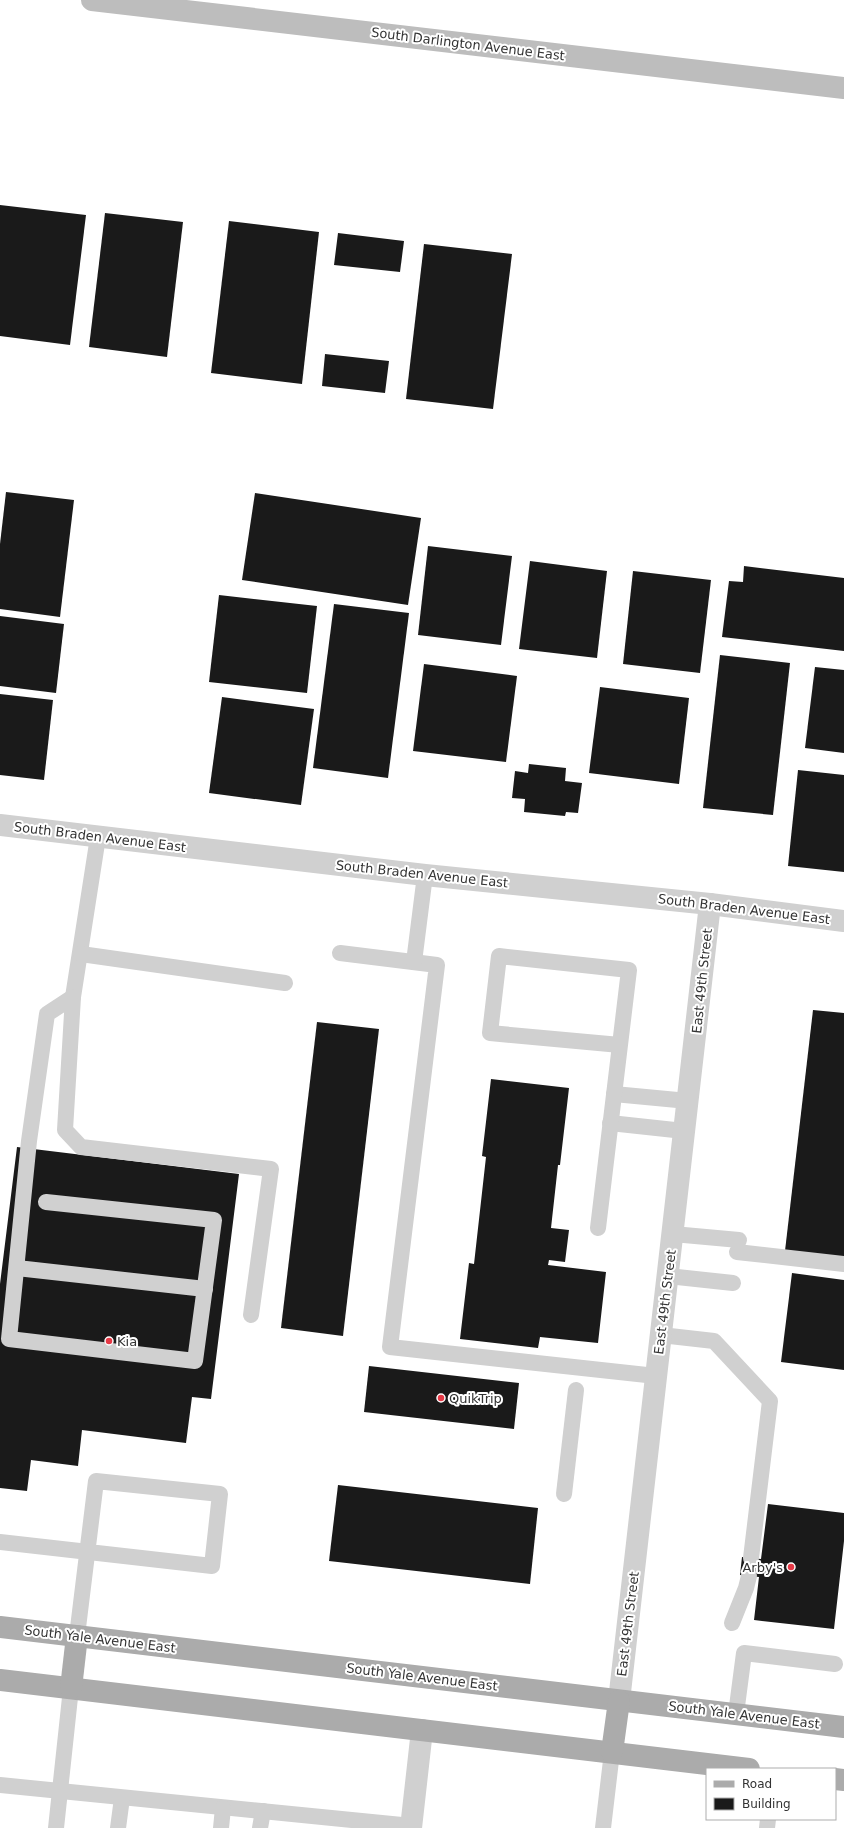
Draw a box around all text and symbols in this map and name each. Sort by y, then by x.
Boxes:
street label: South Darlington Avenue East [370,25,566,63]
street label: South Braden Avenue East [13,819,187,855]
street label: South Braden Avenue East [335,857,509,891]
street label: South Braden Avenue East [657,891,831,927]
street label: East 49th Street [689,928,715,1034]
street label: East 49th Street [651,1249,679,1355]
place label: Kia [117,1334,137,1349]
marker: Kia [104,1336,114,1346]
place label: QuikTrip [449,1391,502,1406]
marker: QuikTrip [436,1393,446,1403]
place label: Arby's [742,1560,783,1575]
marker: Arby's [786,1562,796,1572]
street label: East 49th Street [614,1571,642,1677]
street label: South Yale Avenue East [24,1622,176,1656]
street label: South Yale Avenue East [346,1660,498,1694]
street label: South Yale Avenue East [668,1698,820,1732]
legend [706,1768,836,1820]
text: Road [742,1777,772,1791]
text: Building [742,1797,791,1811]

